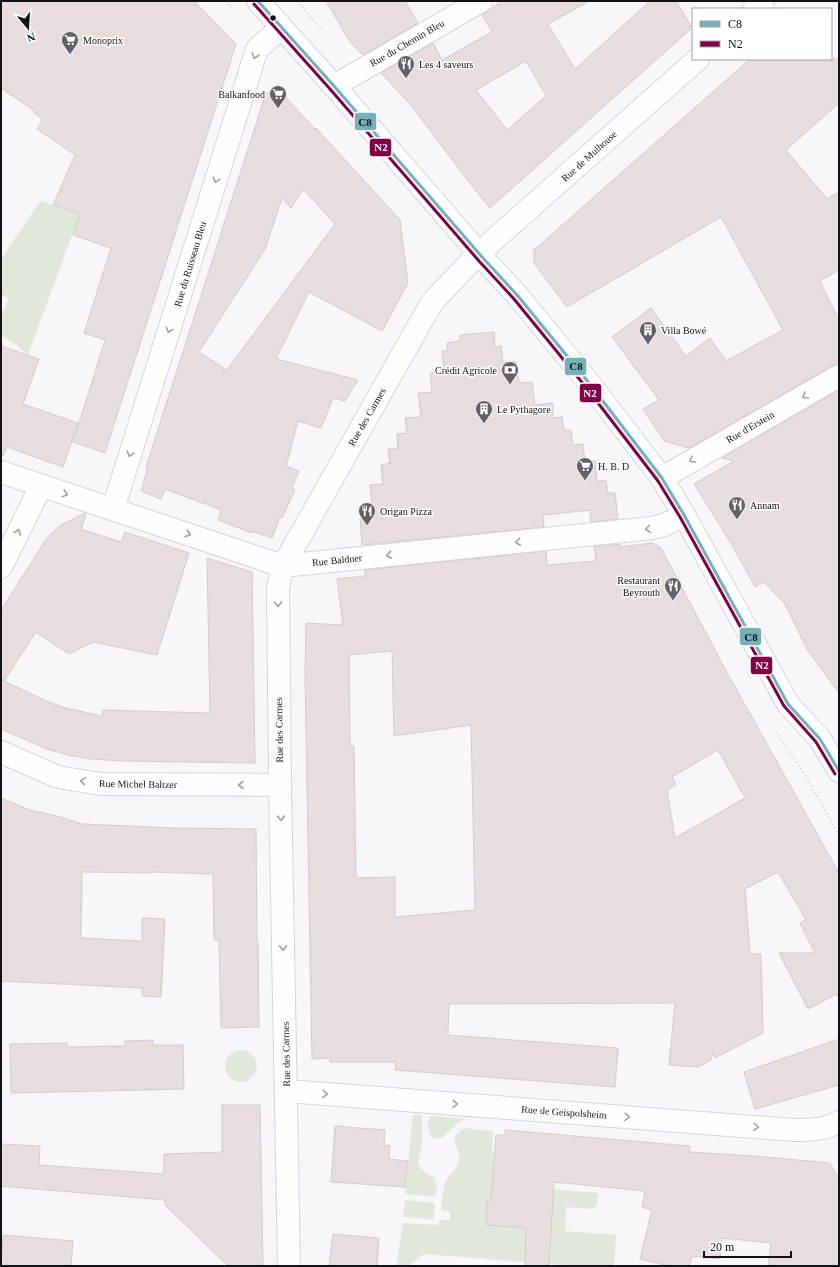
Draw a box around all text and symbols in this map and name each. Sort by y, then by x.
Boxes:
north arrow [8,8,48,48]
legend [692,8,832,60]
unlabelled marker [268,13,278,23]
street label: Rue du Chemin Bleu [368,17,446,69]
text: C8 [728,17,742,31]
supermarket icon: Monoprix [60,30,80,55]
text: N [25,31,37,44]
place label: Monoprix [83,35,123,46]
text: N2 [728,37,743,51]
one-way arrow [251,52,260,59]
restaurant icon: Les 4 saveurs [396,54,416,79]
place label: Les 4 saveurs [419,59,474,70]
supermarket icon: Balkanfood [268,84,288,109]
place label: Balkanfood [218,89,265,100]
line badge: C8 [354,112,377,131]
text: C8 [358,116,372,128]
street label: Rue de Mulhouse [559,128,619,184]
line badge: N2 [369,138,392,157]
text: N2 [374,141,388,153]
one-way arrow [212,176,221,183]
street label: Rue du Ruisseau Bleu [172,220,208,308]
building icon: Villa Bowé [638,320,658,345]
place label: Villa Bowé [661,325,707,336]
one-way arrow [165,327,174,334]
line badge: C8 [564,357,587,376]
bank icon: Crédit Agricole [500,360,520,385]
text: C8 [569,360,583,372]
place label: Crédit Agricole [435,365,498,376]
line badge: N2 [579,383,602,403]
street label: Rue des Carmes [346,386,388,448]
text: N2 [583,387,597,399]
one-way arrow [802,391,809,398]
building icon: Le Pythagore [474,399,494,424]
place label: Le Pythagore [497,404,551,415]
street label: Rue d'Erstein [724,409,776,445]
one-way arrow [126,451,135,458]
supermarket icon: H. B. D [575,456,595,481]
one-way arrow [689,456,696,463]
place label: H. B. D [598,461,629,472]
one-way arrow [61,489,68,497]
restaurant icon: Annam [727,495,747,520]
place label: Annam [750,500,780,511]
restaurant icon: Origan Pizza [357,501,377,526]
place label: Origan Pizza [380,506,432,517]
one-way arrow [645,524,651,533]
one-way arrow [13,529,21,537]
one-way arrow [184,529,191,538]
one-way arrow [515,537,521,546]
one-way arrow [386,550,392,559]
street label: Rue Baldner [311,552,363,568]
place label: Restaurant Beyrouth [617,575,660,598]
restaurant icon: Restaurant Beyrouth [663,576,683,601]
one-way arrow [274,601,282,607]
line badge: C8 [739,627,762,646]
text: C8 [744,631,758,643]
line badge: N2 [750,656,773,675]
text: N2 [755,659,769,671]
street label: Rue des Carmes [273,697,285,763]
one-way arrow [80,777,86,786]
street label: Rue Michel Baltzer [99,778,178,790]
one-way arrow [238,781,244,789]
one-way arrow [276,815,285,821]
one-way arrow [279,945,288,951]
street label: Rue des Carmes [280,1021,292,1087]
one-way arrow [322,1089,329,1098]
one-way arrow [452,1099,458,1108]
street label: Rue de Geispolsheim [521,1104,607,1120]
one-way arrow [624,1113,630,1122]
one-way arrow [753,1123,759,1132]
scale bar [704,1233,791,1259]
text: 20 m [710,1240,735,1254]

